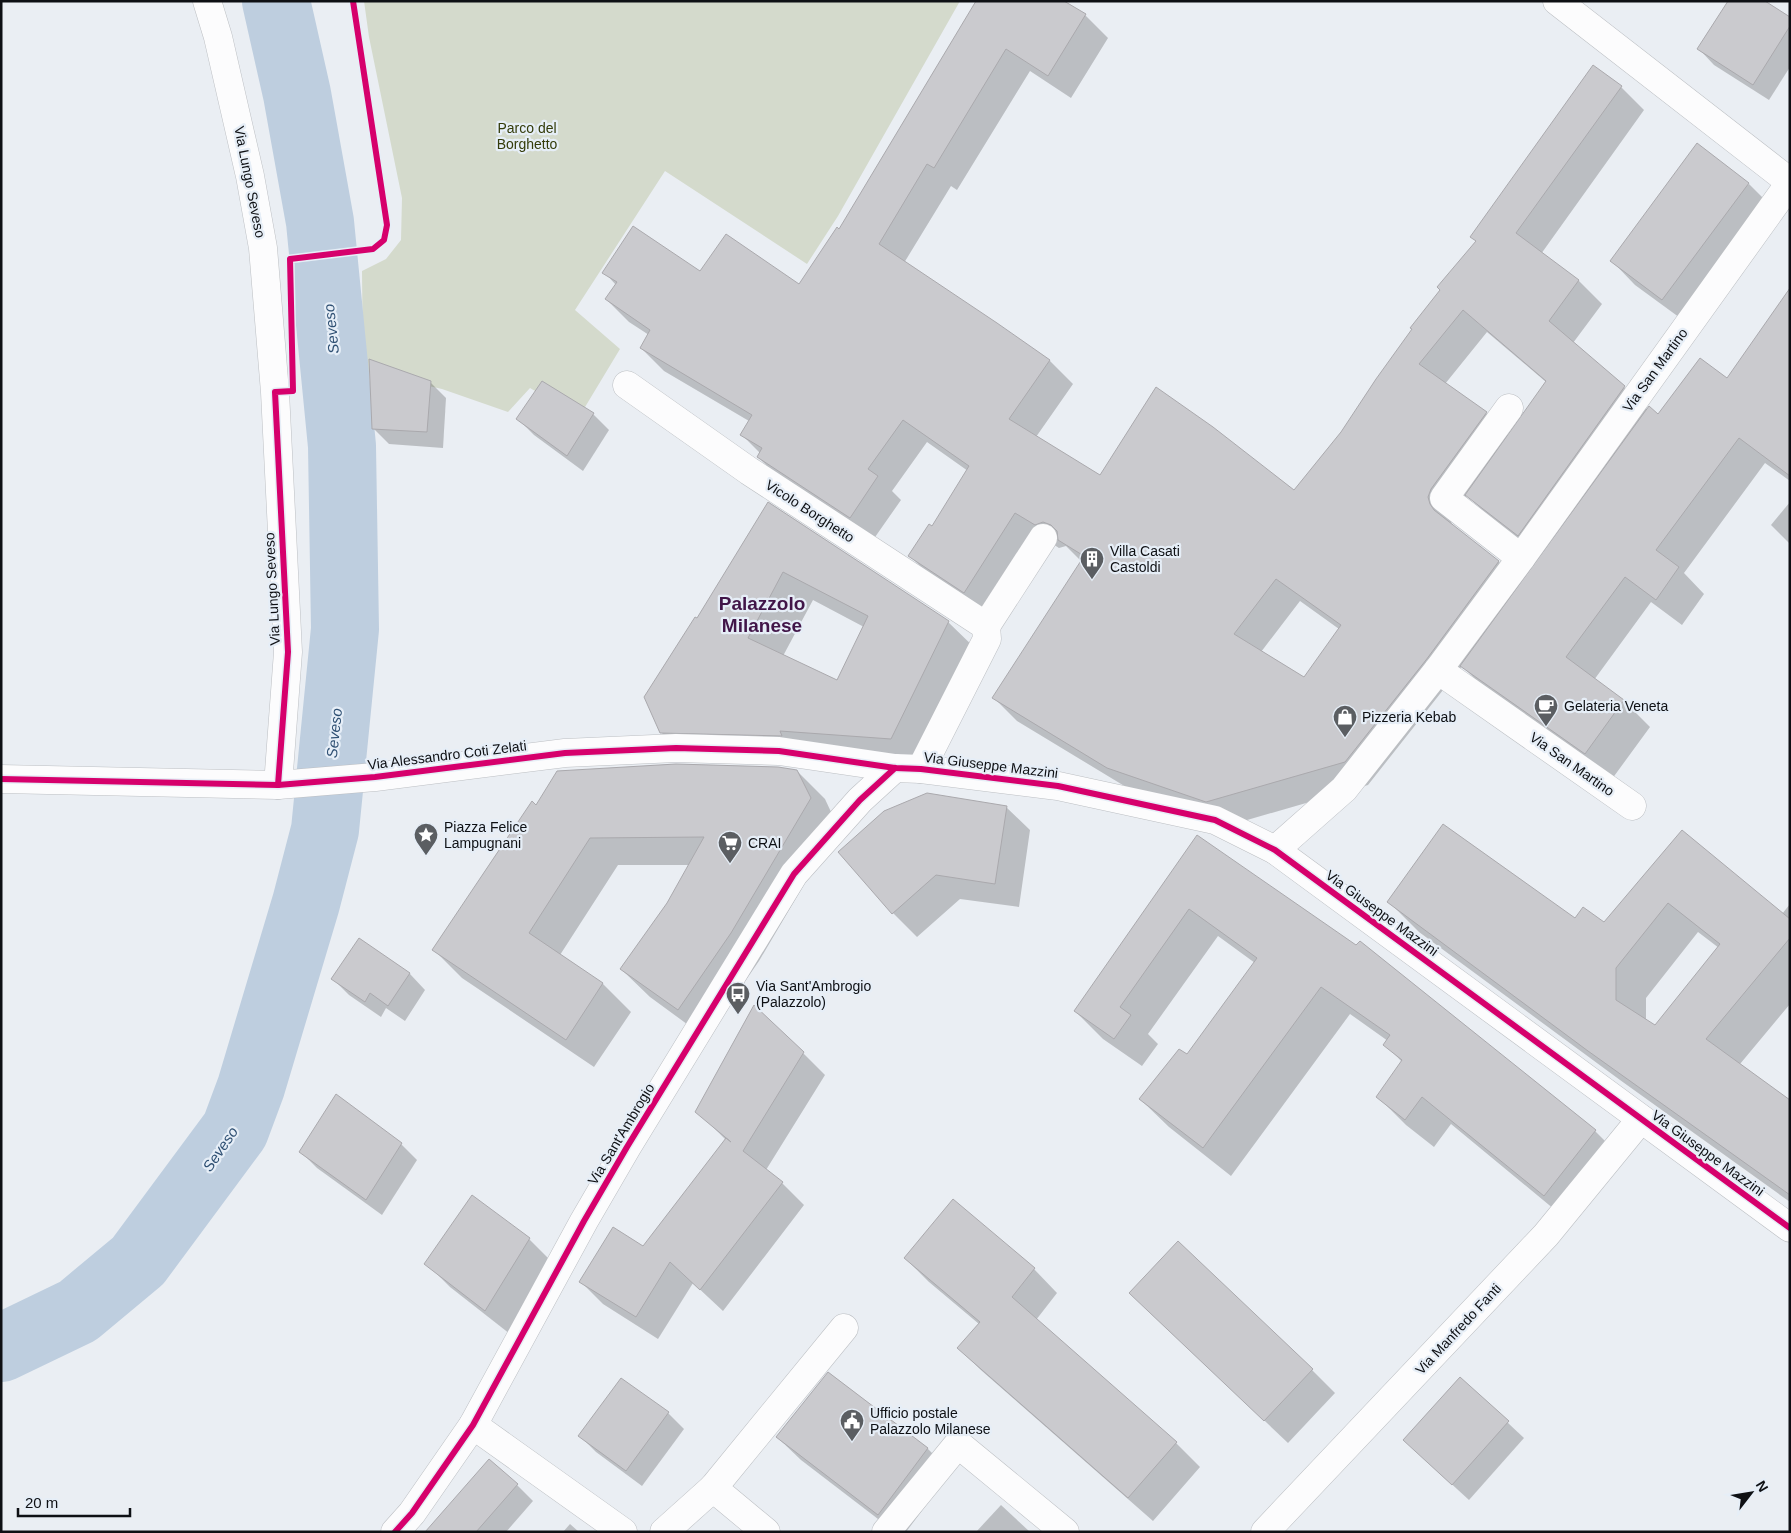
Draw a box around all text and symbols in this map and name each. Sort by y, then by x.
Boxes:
park label: Parco del Borghetto [497,120,558,152]
street label: Via Lungo Seveso [231,125,269,239]
water label: Seveso [320,303,342,355]
street label: Via San Martino [1619,325,1691,415]
street label: Vicolo Borghetto [763,476,858,546]
street label: Via Lungo Seveso [261,532,283,646]
place label: Villa Casati Castoldi [1110,543,1180,575]
building icon: Villa Casati Castoldi [1079,546,1105,580]
district label: Palazzolo Milanese [719,593,805,636]
cafe icon: Gelateria Veneta [1533,693,1559,727]
place label: Gelateria Veneta [1564,698,1669,714]
shop icon: Pizzeria Kebab [1332,704,1358,738]
water label: Seveso [323,707,345,759]
place label: Pizzeria Kebab [1362,709,1456,725]
street label: Via San Martino [1527,729,1617,799]
street label: Via Alessandro Coti Zelati [367,737,527,773]
street label: Via Giuseppe Mazzini [923,749,1059,781]
place label: Piazza Felice Lampugnani [444,819,527,851]
place icon: Piazza Felice Lampugnani [413,822,439,856]
supermarket icon: CRAI [717,830,743,864]
place label: CRAI [748,835,781,851]
street label: Via Giuseppe Mazzini [1323,867,1441,959]
place label: Via Sant'Ambrogio (Palazzolo) [756,978,871,1010]
bus stop icon: Via Sant'Ambrogio (Palazzolo) [725,981,751,1015]
street label: Via Sant'Ambrogio [584,1080,658,1188]
street label: Via Giuseppe Mazzini [1649,1107,1767,1199]
water label: Seveso [199,1124,241,1174]
street label: Via Manfredo Fanti [1412,1280,1504,1378]
place label: Ufficio postale Palazzolo Milanese [870,1405,991,1437]
public building icon: Ufficio postale Palazzolo Milanese [839,1408,865,1442]
north arrow [1726,1468,1776,1518]
text: N [1753,1478,1772,1495]
scale bar [18,1486,130,1518]
text: 20 m [25,1494,58,1511]

